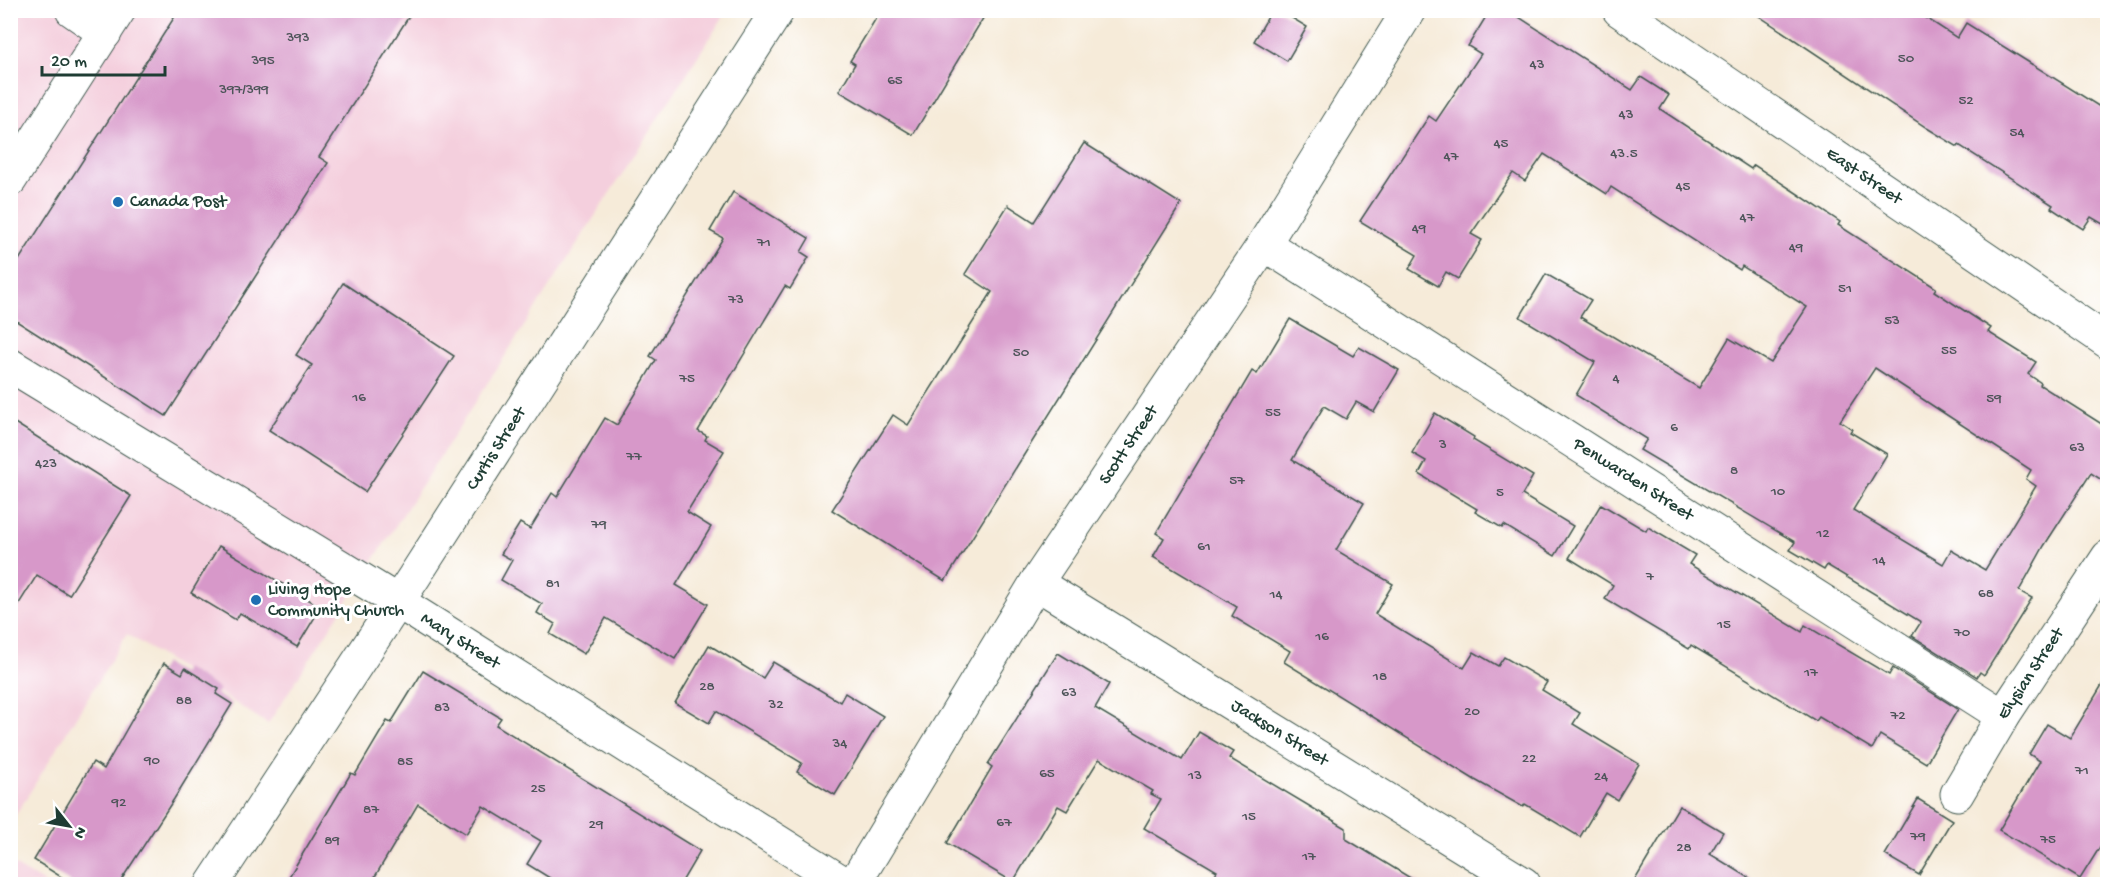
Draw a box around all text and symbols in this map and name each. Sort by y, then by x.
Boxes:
house number: 393 [285,29,310,47]
scale bar [42,39,165,77]
house number: 50 [1898,50,1915,68]
text: 20 m [51,52,87,73]
house number: 395 [250,52,275,70]
house number: 43 [1530,56,1545,74]
house number: 65 [887,72,903,90]
house number: 397/399 [218,81,269,99]
house number: 52 [1958,92,1974,110]
house number: 43 [1619,106,1634,124]
house number: 54 [2010,124,2025,142]
house number: 45 [1494,135,1509,153]
street label: East Street [1822,143,1907,210]
house number: 43.5 [1610,145,1638,163]
house number: 47 [1444,148,1460,166]
house number: 45 [1676,178,1691,196]
place label: Canada Post [130,192,228,213]
marker: Canada Post [111,195,125,209]
house number: 47 [1740,209,1756,227]
house number: 49 [1412,220,1427,238]
house number: 71 [756,234,771,252]
house number: 49 [1789,239,1804,257]
house number: 51 [1838,280,1852,298]
house number: 73 [727,291,744,309]
house number: 53 [1884,312,1900,330]
house number: 55 [1941,342,1957,360]
house number: 50 [1013,344,1030,362]
house number: 75 [678,370,695,388]
house number: 4 [1612,370,1620,388]
house number: 16 [351,389,366,407]
house number: 59 [1986,390,2002,408]
street label: Scott Street [1095,400,1164,489]
street label: Curtis Street [462,402,532,494]
house number: 55 [1265,404,1281,422]
house number: 6 [1670,419,1678,437]
street label: Penwarden Street [1568,433,1699,527]
house number: 3 [1438,436,1447,454]
house number: 63 [2069,439,2085,457]
house number: 77 [625,448,643,466]
house number: 423 [35,455,57,473]
house number: 8 [1730,462,1738,480]
house number: 57 [1229,472,1246,490]
house number: 10 [1770,483,1786,501]
house number: 5 [1496,484,1504,502]
house number: 79 [590,516,607,534]
house number: 12 [1815,525,1830,543]
house number: 61 [1197,538,1211,556]
house number: 14 [1871,552,1886,570]
house number: 7 [1645,568,1655,586]
house number: 81 [546,575,560,593]
place label: Living Hope Community Church [268,580,404,622]
house number: 68 [1978,585,1994,603]
house number: 14 [1268,586,1283,604]
marker: Living Hope Community Church [249,593,263,607]
street label: Mary Street [416,608,505,675]
house number: 15 [1716,616,1731,634]
street label: Elysian Street [1993,623,2070,724]
house number: 70 [1953,624,1971,642]
house number: 16 [1314,628,1329,646]
house number: 17 [1803,664,1819,682]
house number: 18 [1372,668,1387,686]
house number: 28 [699,678,715,696]
house number: 63 [1061,684,1077,702]
house number: 88 [176,692,192,710]
street label: Jackson Street [1227,695,1333,772]
house number: 32 [767,696,784,714]
house number: 83 [434,699,450,717]
house number: 20 [1464,703,1480,721]
house number: 72 [1889,707,1906,725]
house number: 34 [832,735,847,753]
house number: 22 [1522,750,1536,768]
house number: 90 [143,752,160,770]
house number: 85 [397,753,413,771]
house number: 71 [2074,762,2089,780]
house number: 65 [1039,765,1055,783]
house number: 13 [1187,767,1202,785]
house number: 24 [1594,768,1608,786]
house number: 25 [530,780,546,798]
house number: 92 [111,794,126,812]
north arrow [39,796,99,856]
house number: 87 [363,801,380,819]
house number: 15 [1241,808,1256,826]
house number: 67 [996,814,1013,832]
house number: 29 [589,816,604,834]
text: N [68,823,90,842]
house number: 79 [1909,828,1926,846]
house number: 75 [2039,831,2056,849]
house number: 89 [324,832,340,850]
house number: 28 [1676,839,1692,857]
house number: 17 [1301,848,1317,866]

